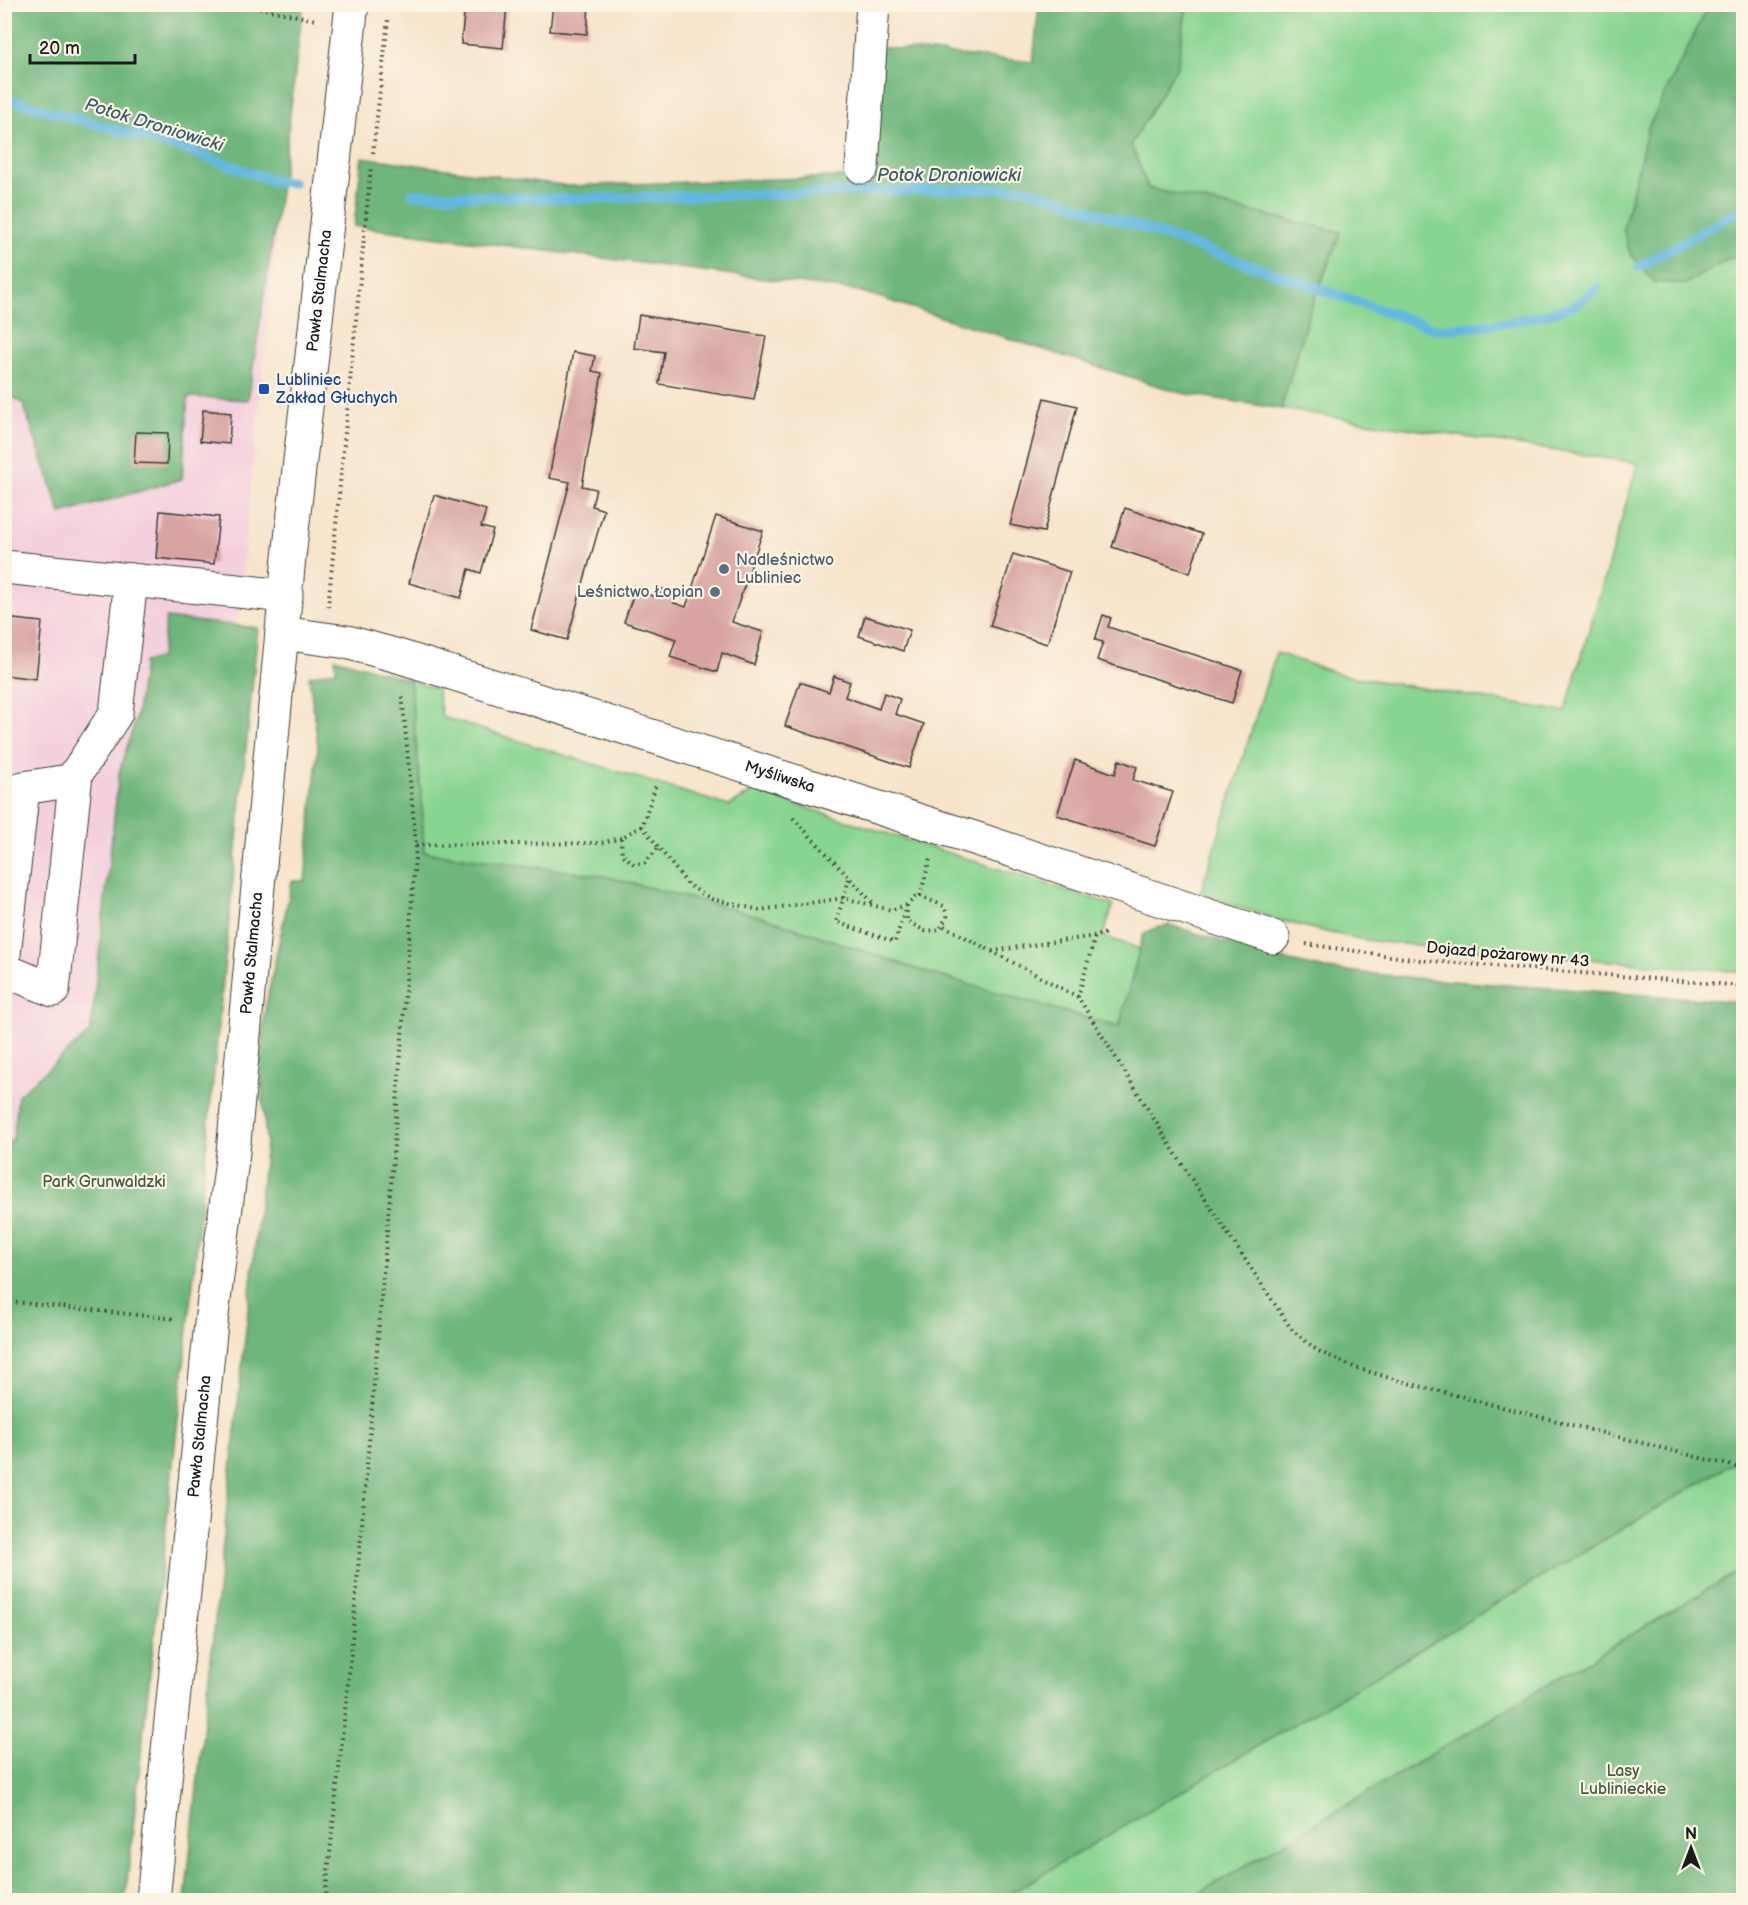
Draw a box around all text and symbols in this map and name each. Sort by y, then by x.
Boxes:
scale bar [30,27,135,65]
text: 20 m [39,38,80,59]
water label: Potok Droniowicki [82,94,227,156]
water label: Potok Droniowicki [877,165,1022,186]
street label: Pawła Stalmacha [303,229,336,353]
place label: Lubliniec Zakład Głuchych [275,371,398,408]
marker: Lubliniec Zakład Głuchych [257,382,271,396]
place label: Nadleśnictwo Lubliniec [736,551,834,588]
marker: Nadleśnictwo Lubliniec [717,562,731,576]
place label: Leśnictwo Łopian [577,583,703,602]
marker: Leśnictwo Łopian [708,585,722,599]
street label: Myśliwska [742,757,817,797]
street label: Pawła Stalmacha [237,891,267,1015]
street label: Dojazd pożarowy nr 43 [1426,938,1591,972]
park label: Park Grunwaldzki [42,1173,166,1192]
street label: Pawła Stalmacha [184,1374,215,1498]
park label: Lasy Lublinieckie [1580,1762,1667,1799]
north arrow [1661,1818,1721,1878]
text: N [1685,1825,1697,1844]

